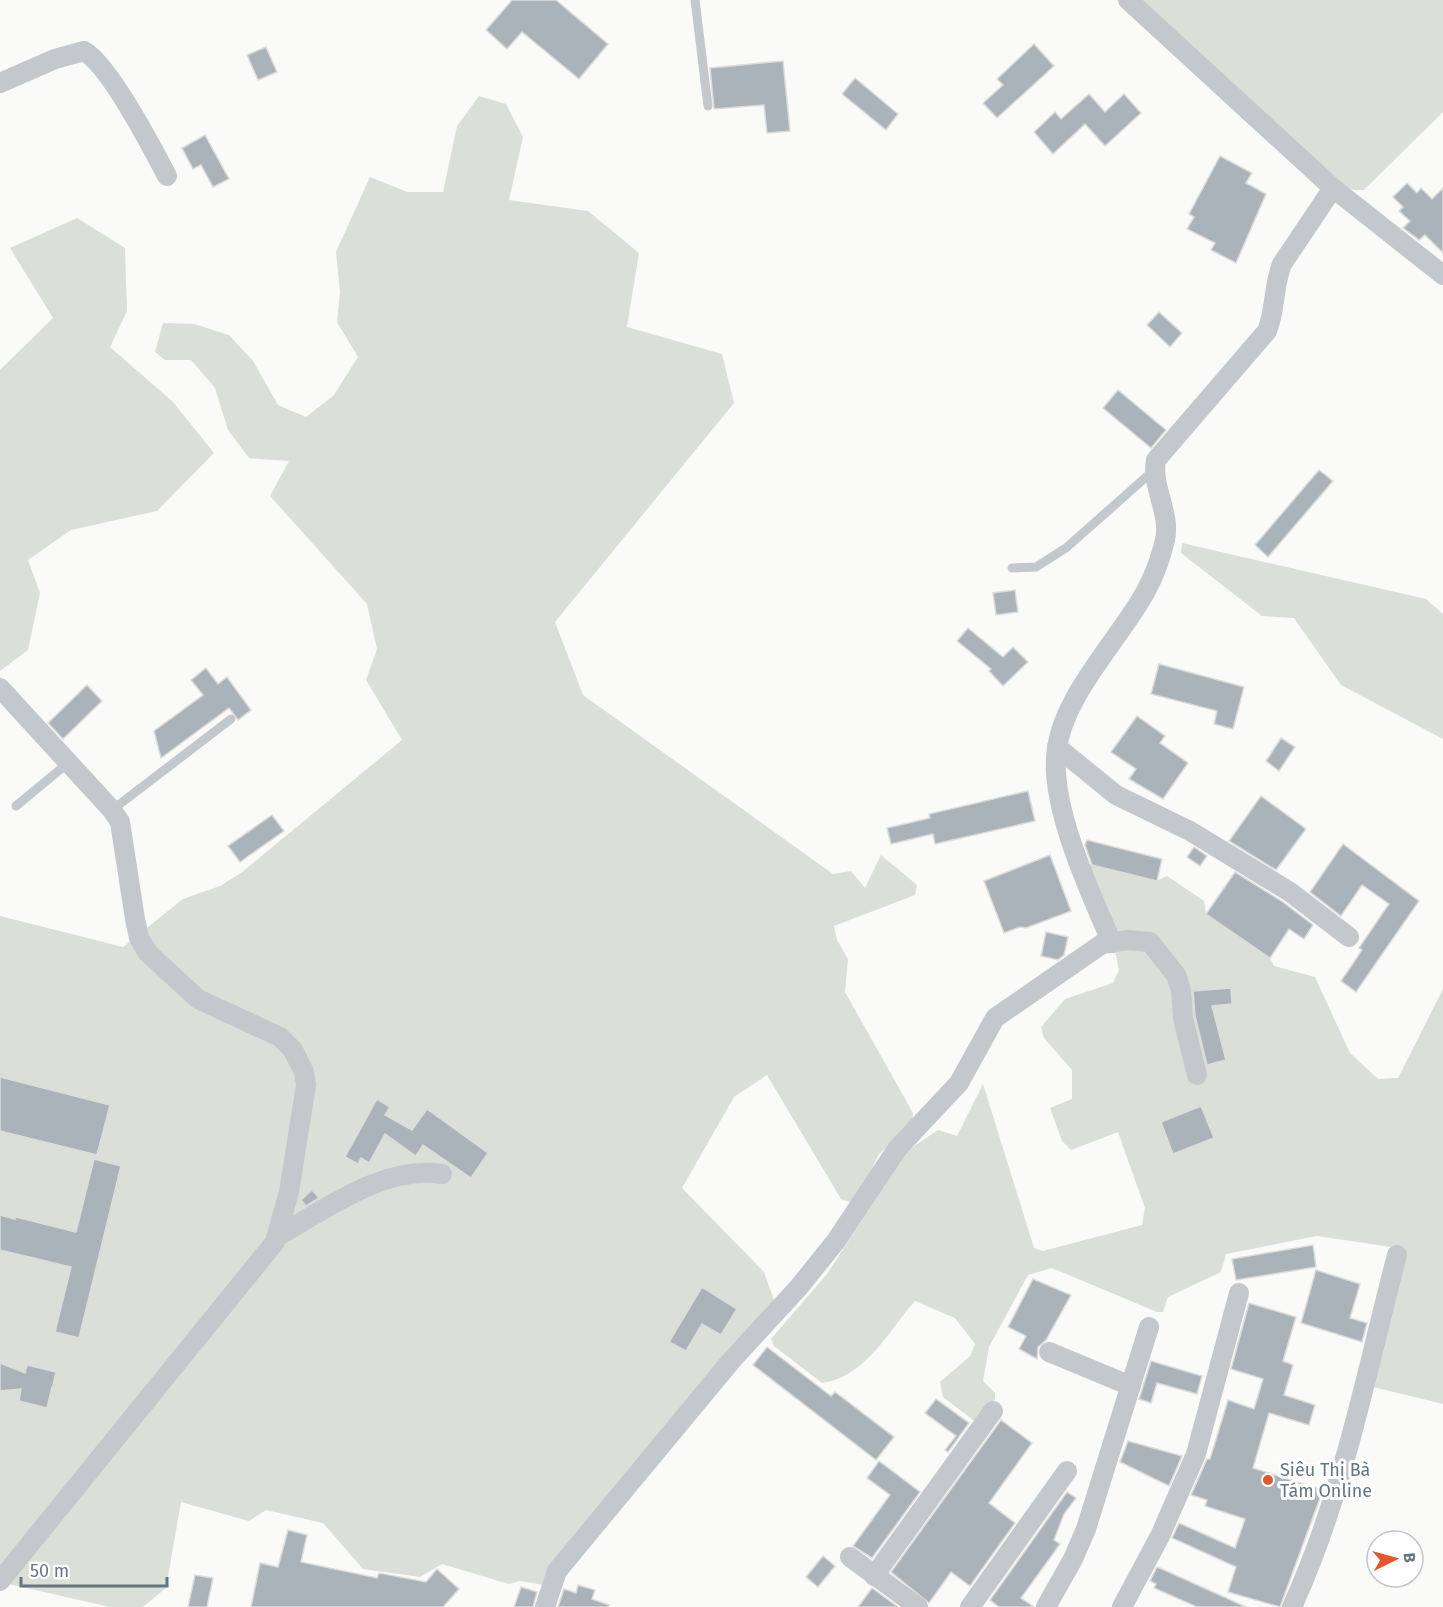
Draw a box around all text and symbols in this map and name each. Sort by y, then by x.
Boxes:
place label: Siêu Thị Bà Tám Online [1280,1459,1372,1502]
marker: Siêu Thị Bà Tám Online [1261,1473,1275,1487]
north arrow [1365,1529,1425,1589]
scale bar [21,1550,166,1588]
text: B [1400,1552,1419,1564]
text: 50 m [30,1560,69,1582]

